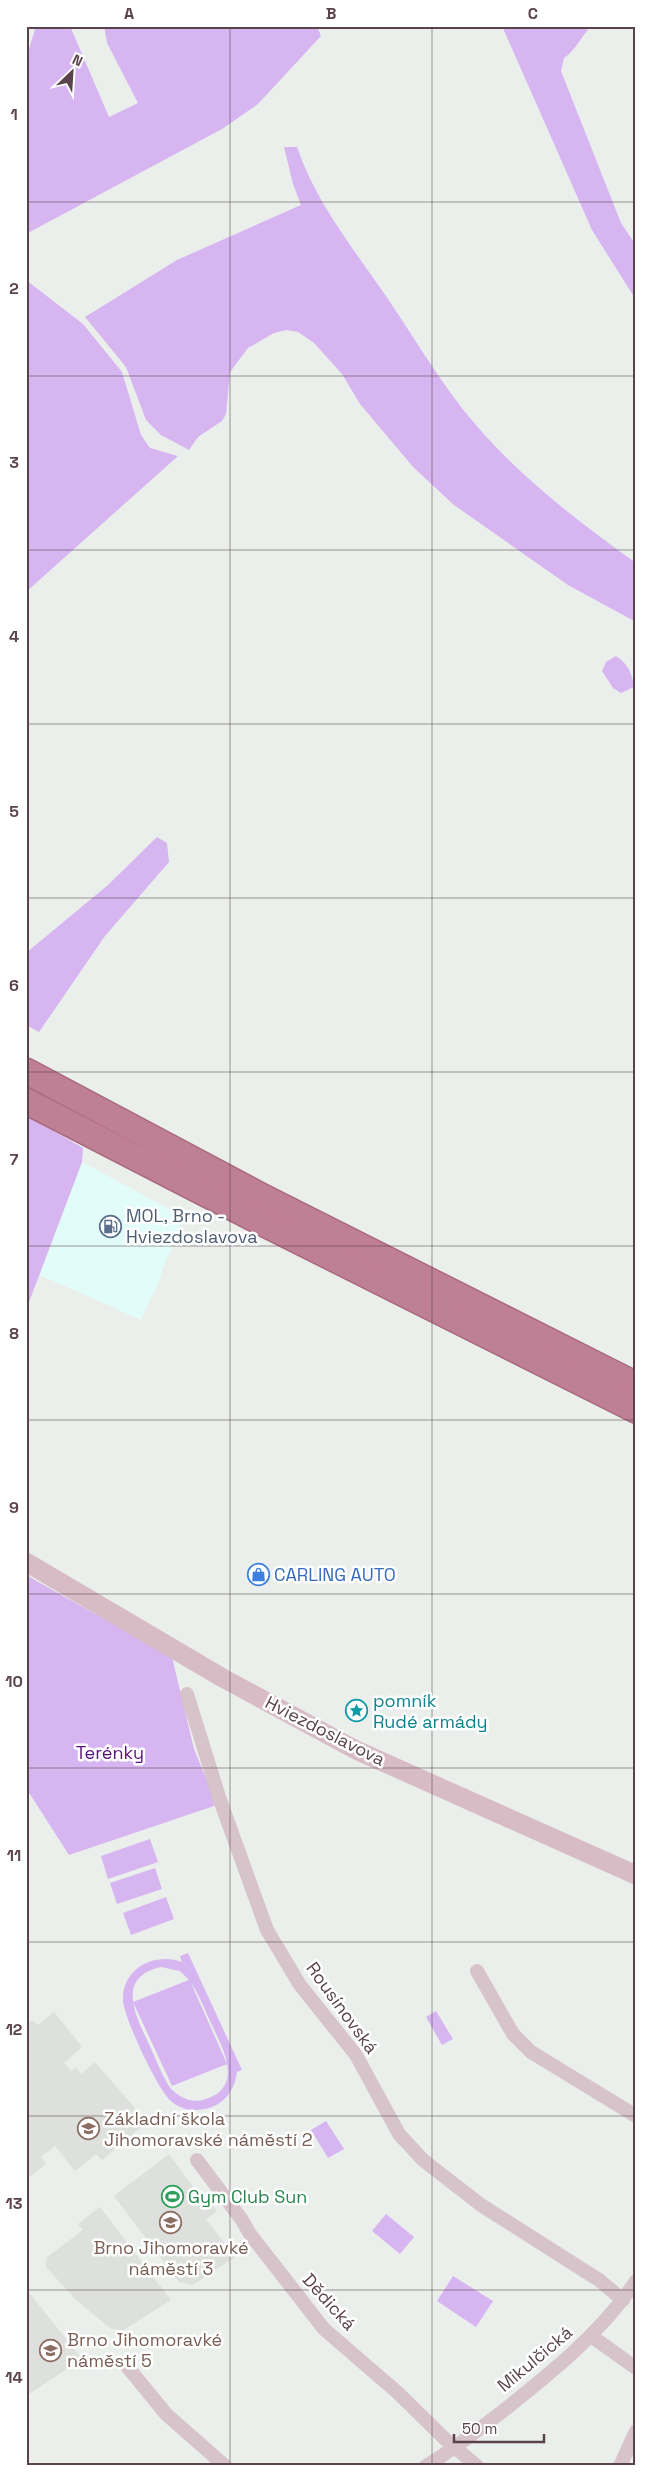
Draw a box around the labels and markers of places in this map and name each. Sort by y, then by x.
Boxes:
place label: MOL, Brno - Hviezdoslavova [126,1204,258,1248]
fuel station icon: MOL, Brno - Hviezdoslavova [98,1214,122,1238]
shop icon: CARLING AUTO [246,1563,270,1587]
place label: CARLING AUTO [274,1563,396,1586]
place label: pomník Rudé armády [373,1689,488,1733]
place icon: pomník Rudé armády [345,1699,369,1723]
place label: Základní škola Jihomoravské náměstí 2 [104,2107,313,2151]
school or university icon: Základní škola Jihomoravské náměstí 2 [76,2117,100,2141]
sports icon: Gym Club Sun [160,2185,184,2209]
place label: Gym Club Sun [188,2185,307,2208]
school or university icon: Brno Jihomoravké náměstí 3 [159,2211,183,2235]
place label: Brno Jihomoravké náměstí 3 [93,2236,249,2280]
place label: Brno Jihomoravké náměstí 5 [67,2328,222,2372]
school or university icon: Brno Jihomoravké náměstí 5 [39,2338,63,2362]

